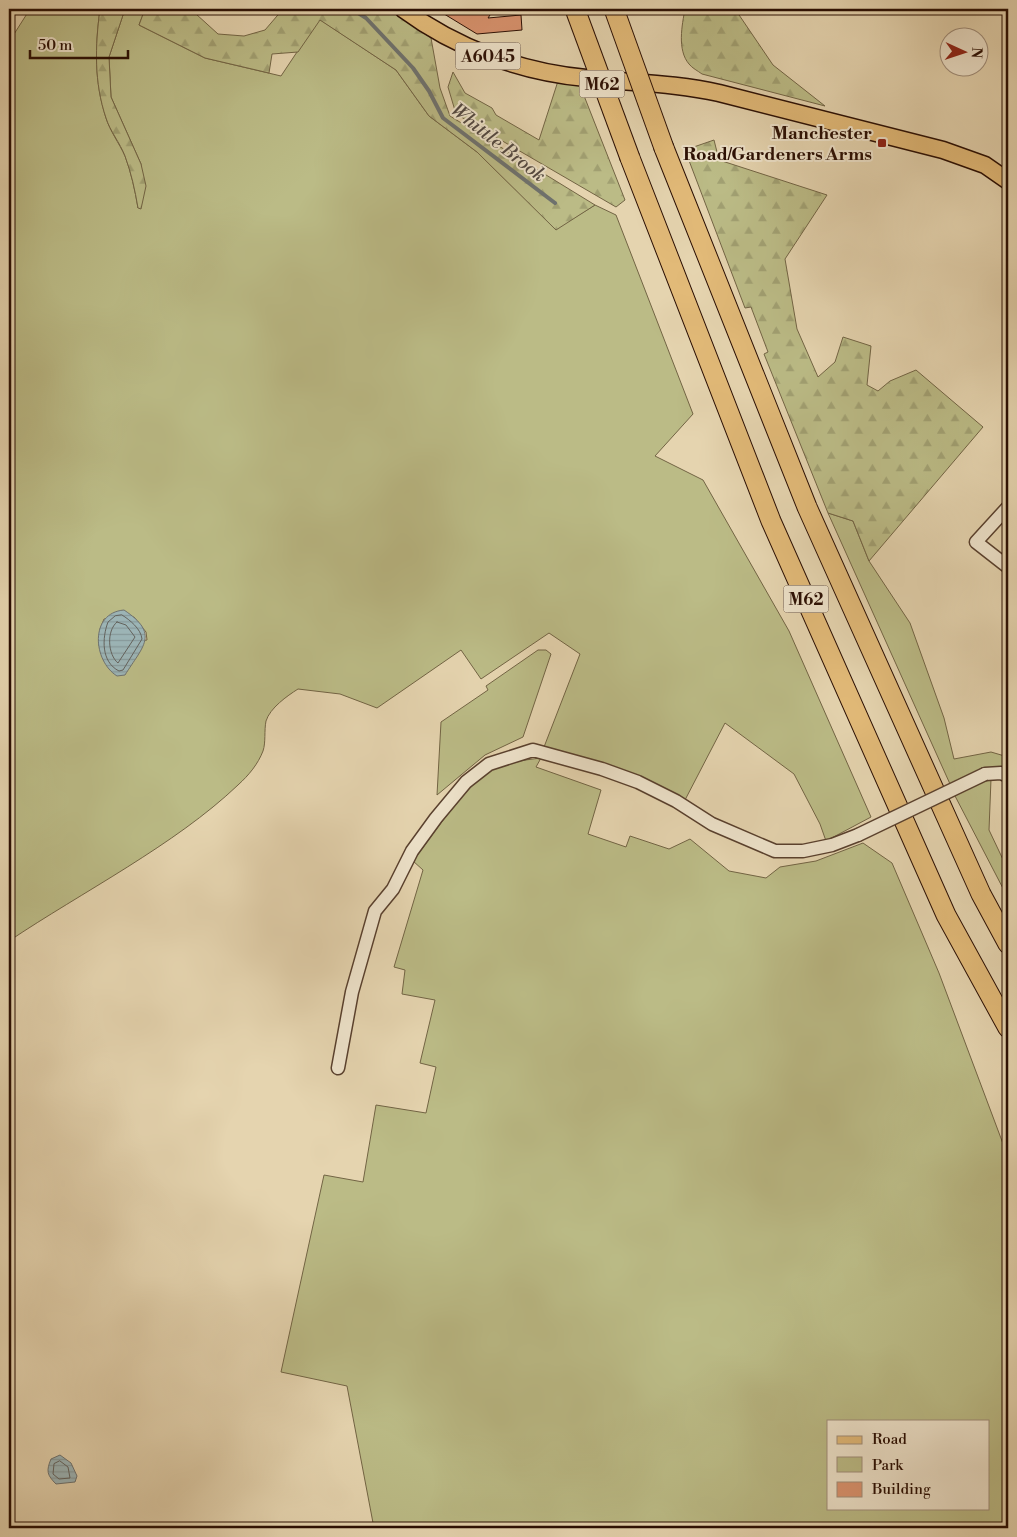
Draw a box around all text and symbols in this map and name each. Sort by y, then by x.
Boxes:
scale bar [30,28,128,60]
north arrow [940,28,990,78]
text: 50 m [38,36,72,55]
road number: A6045 [456,42,520,70]
text: N [967,47,985,59]
road number: M62 [580,70,624,98]
water label: Whittle Brook [446,98,551,187]
place label: Manchester Road/Gardeners Arms [683,122,872,166]
marker: Manchester Road/Gardeners Arms [876,137,888,149]
road number: M62 [784,586,828,612]
legend [827,1420,990,1510]
text: Road [872,1430,907,1449]
text: Park [872,1456,904,1475]
text: Building [871,1480,931,1499]

